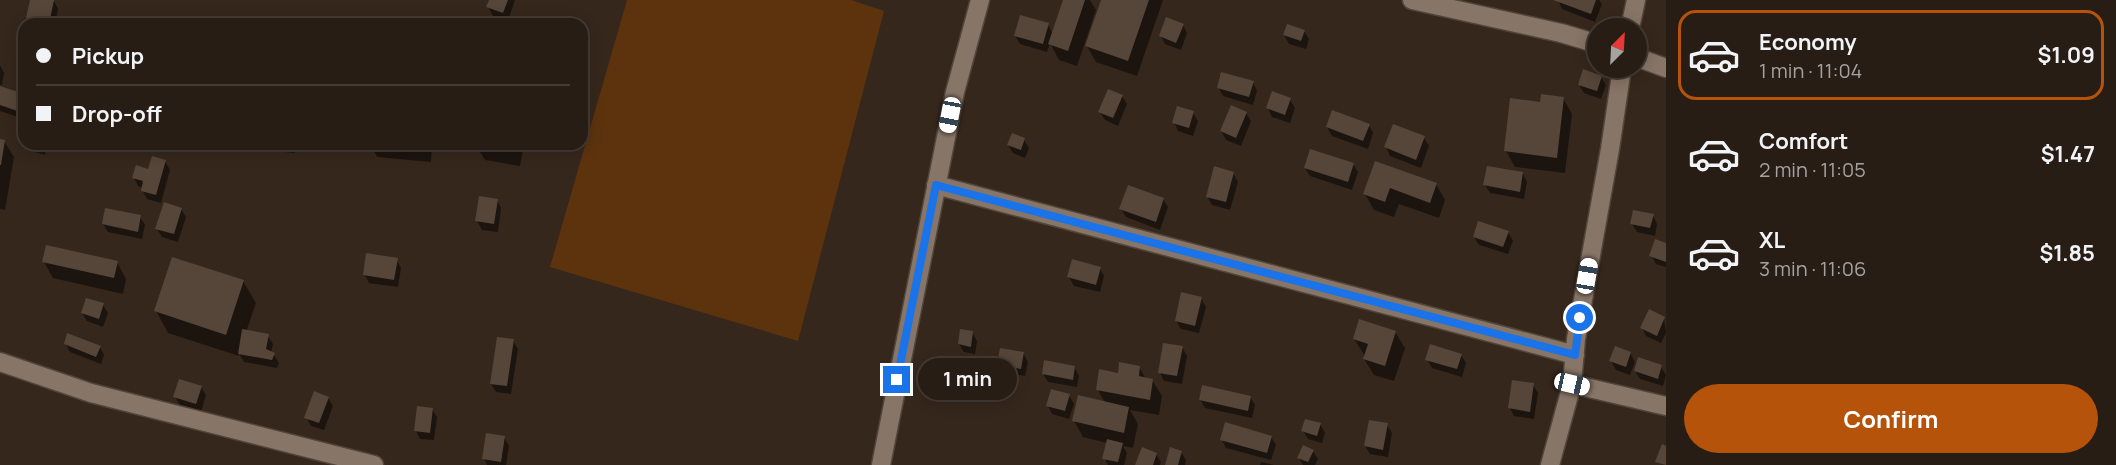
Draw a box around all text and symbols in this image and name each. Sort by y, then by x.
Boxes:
north arrow [1587,18,1647,78]
map controls [1587,18,1647,78]
text: Economy [1759,27,1857,57]
icon: car [1687,28,1741,82]
text: $1.09 [2038,40,2095,70]
text: Pickup [72,41,144,71]
text: 1 min · 11:04 [1759,57,1862,84]
car [938,96,962,134]
text: Drop-off [72,99,162,129]
text: Comfort [1759,126,1848,156]
icon: car [1687,127,1741,181]
text: $1.47 [2041,139,2095,169]
text: 2 min · 11:05 [1759,156,1866,183]
text: XL [1759,225,1785,255]
icon: car [1687,226,1741,280]
text: $1.85 [2039,238,2095,268]
text: 3 min · 11:06 [1759,255,1866,282]
car [1575,257,1599,295]
route start [1566,304,1593,331]
callout: 1 min [918,359,1017,401]
text: 1 min [943,365,992,392]
route end [883,366,910,393]
car [1552,371,1592,397]
button: Confirm [1684,384,2098,453]

